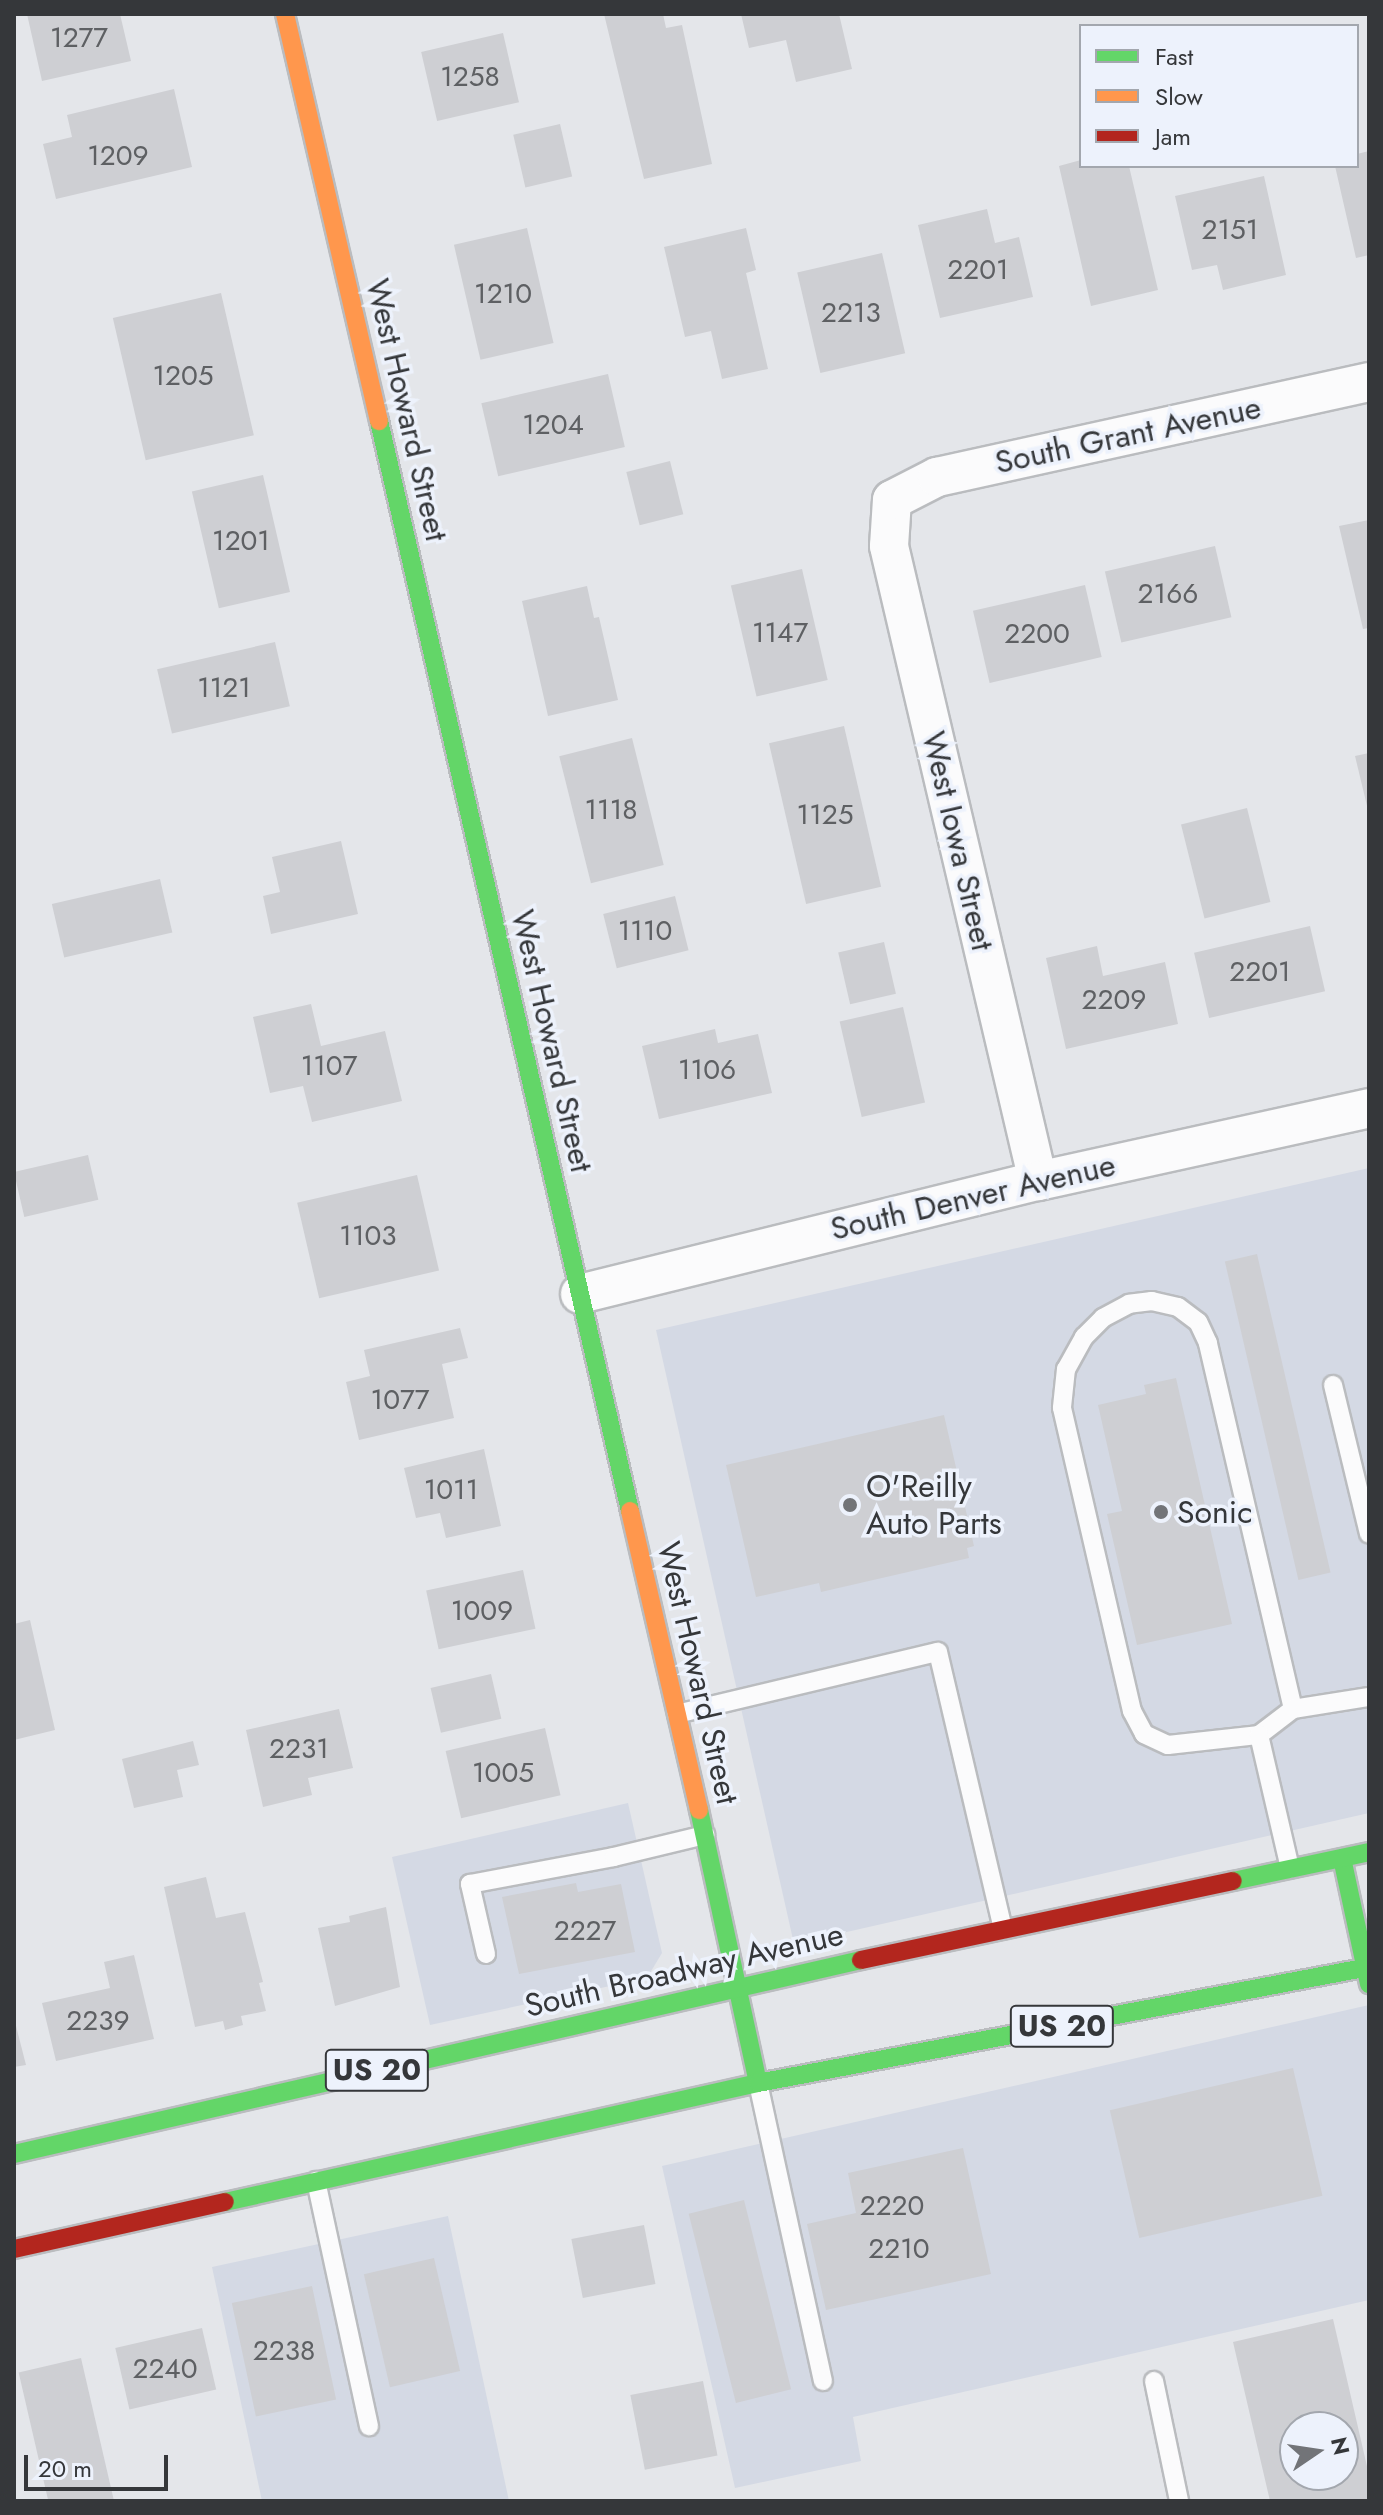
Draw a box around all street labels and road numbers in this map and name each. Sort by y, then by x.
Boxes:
street label: West Howard Street [358,275,456,545]
street label: South Grant Avenue [992,388,1264,482]
street label: West Iowa Street [914,728,1002,954]
street label: West Howard Street [503,906,601,1176]
street label: South Denver Avenue [827,1146,1119,1248]
street label: West Howard Street [649,1538,747,1808]
street label: South Broadway Avenue [521,1915,847,2025]
road number: US 20 [1008,2000,1116,2052]
road number: US 20 [323,2044,431,2096]

